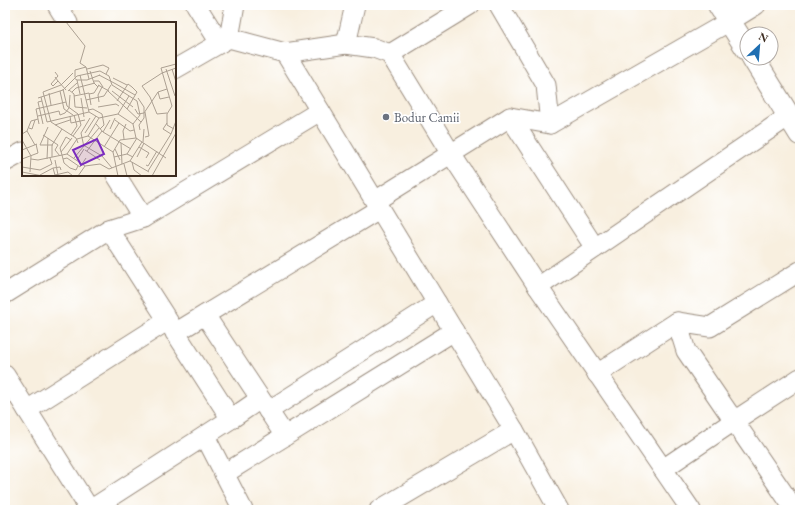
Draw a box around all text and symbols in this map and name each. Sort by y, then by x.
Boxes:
inset map [22,22,176,176]
north arrow [739,26,779,66]
text: N [756,29,771,45]
place label: Bodur Camii [394,109,459,126]
marker: Bodur Camii [381,112,391,122]

